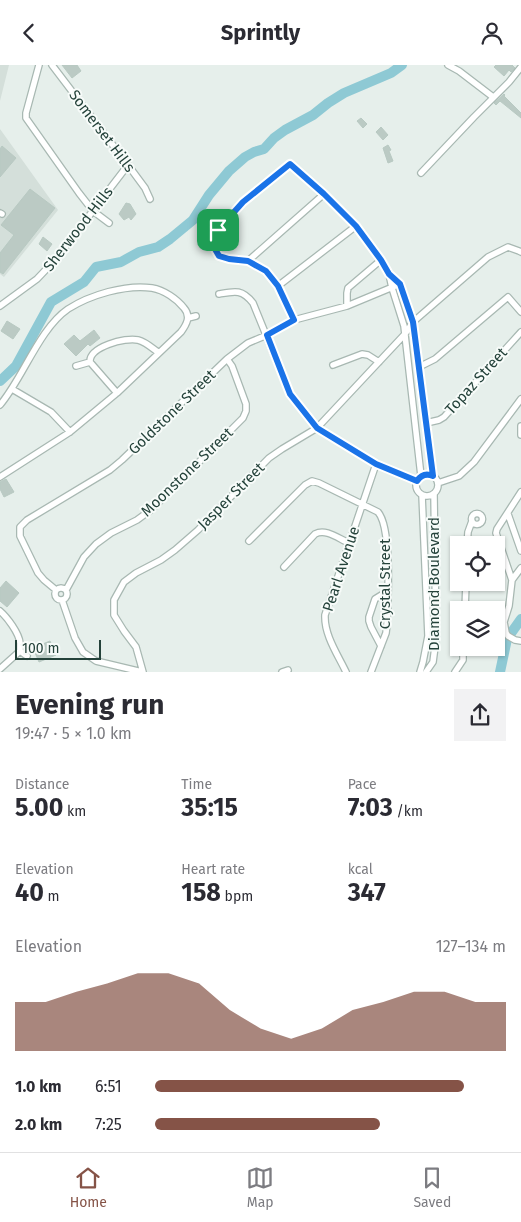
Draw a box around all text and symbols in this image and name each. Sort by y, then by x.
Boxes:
icon: back [15,19,43,47]
text: Sprintly [221,19,300,46]
icon: person [478,19,506,47]
street label: Somerset Hills [65,86,139,176]
street label: Sherwood Hills [39,183,117,275]
pin [197,209,239,251]
icon: arrive [204,216,232,244]
street label: Topaz Street [441,343,511,418]
street label: Goldstone Street [125,365,220,458]
street label: Moonstone Street [137,423,237,520]
street label: Jasper Street [194,458,269,533]
street label: Diamond Boulevard [425,517,443,651]
street label: Pearl Avenue [319,524,363,614]
map controls [450,536,505,656]
button: locate [450,536,505,591]
street label: Crystal Street [376,538,394,629]
button: layers [450,601,505,656]
scale bar [15,637,101,660]
text: 100 m [22,640,59,657]
text: Evening run [15,688,164,721]
button: share [454,689,506,741]
text: 19:47 · 5 × 1.0 km [15,724,132,743]
text: Distance [15,776,69,793]
text: Time [181,776,212,793]
text: Pace [348,776,377,793]
text: 5.00 [15,793,63,823]
text: 35:15 [181,793,238,823]
text: 7:03 [348,793,393,823]
text: km [63,803,86,820]
text: /km [393,803,423,820]
text: Elevation [15,861,74,878]
text: Heart rate [181,861,245,878]
text: kcal [348,861,373,878]
text: 40 [15,878,44,908]
text: 158 [181,878,221,908]
text: 347 [348,878,386,908]
text: m [44,888,59,905]
text: bpm [221,888,253,905]
text: Elevation [15,937,82,956]
text: 127–134 m [436,937,506,956]
text: 1.0 km [15,1077,62,1096]
text: 6:51 [95,1077,122,1096]
text: 2.0 km [15,1115,62,1134]
text: 7:25 [95,1115,122,1134]
tab: Home [70,1164,107,1211]
tab: Map [246,1164,274,1211]
tab: Saved [413,1164,451,1211]

